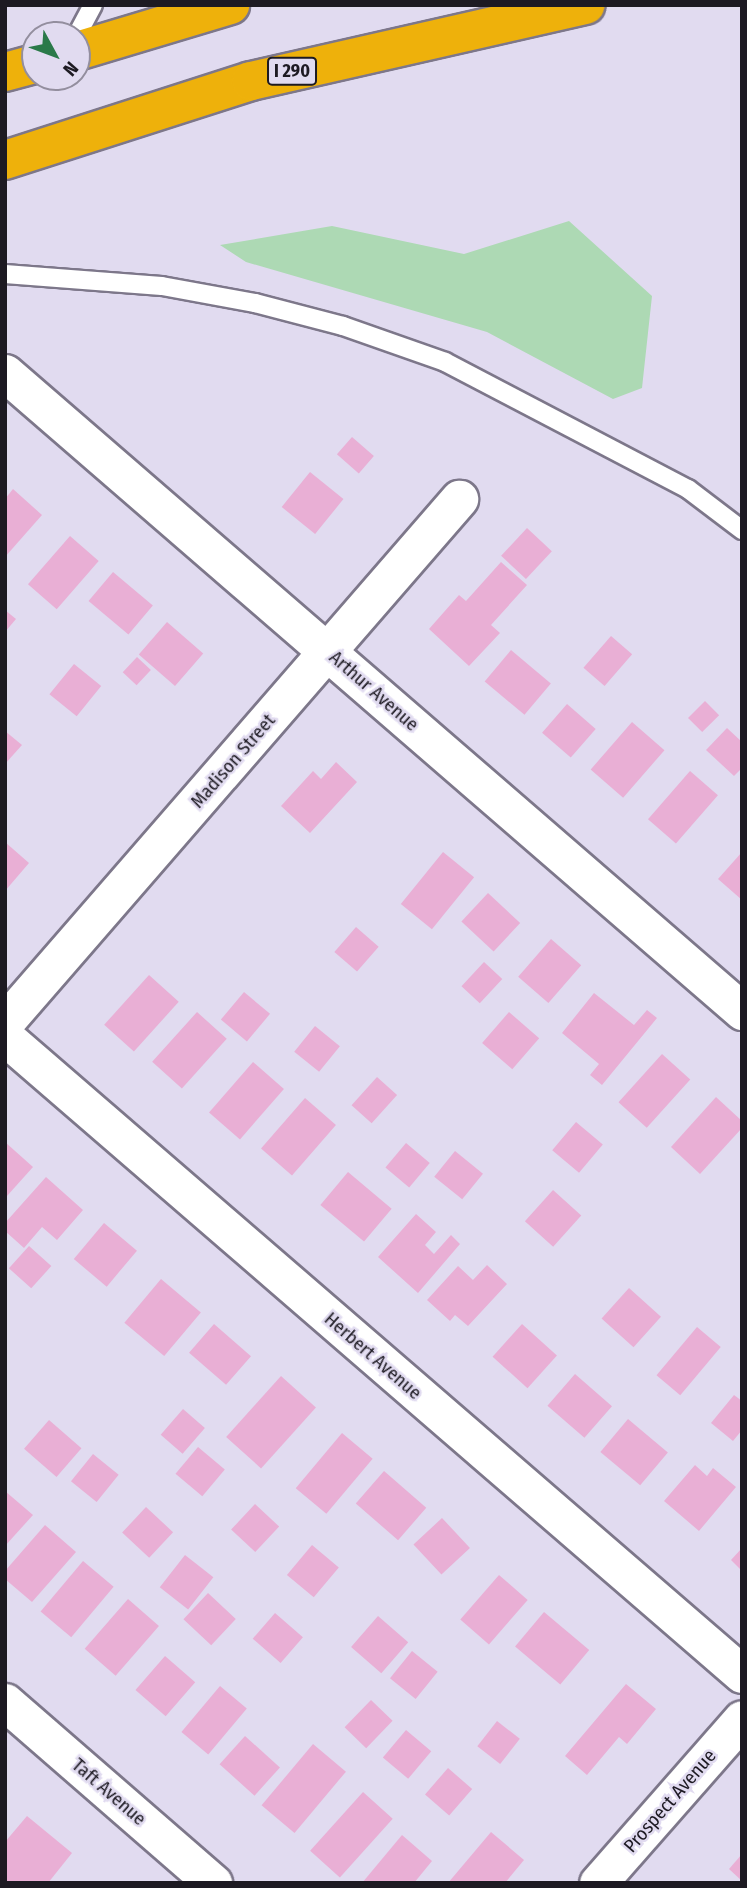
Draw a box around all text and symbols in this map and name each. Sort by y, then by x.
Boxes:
north arrow [21,21,91,91]
road number: I 290 [266,56,318,86]
text: N [58,57,83,81]
street label: Arthur Avenue [325,646,423,736]
street label: Madison Street [186,709,280,813]
street label: Herbert Avenue [320,1308,426,1404]
street label: Prospect Avenue [619,1745,721,1857]
street label: Taft Avenue [67,1754,151,1830]

